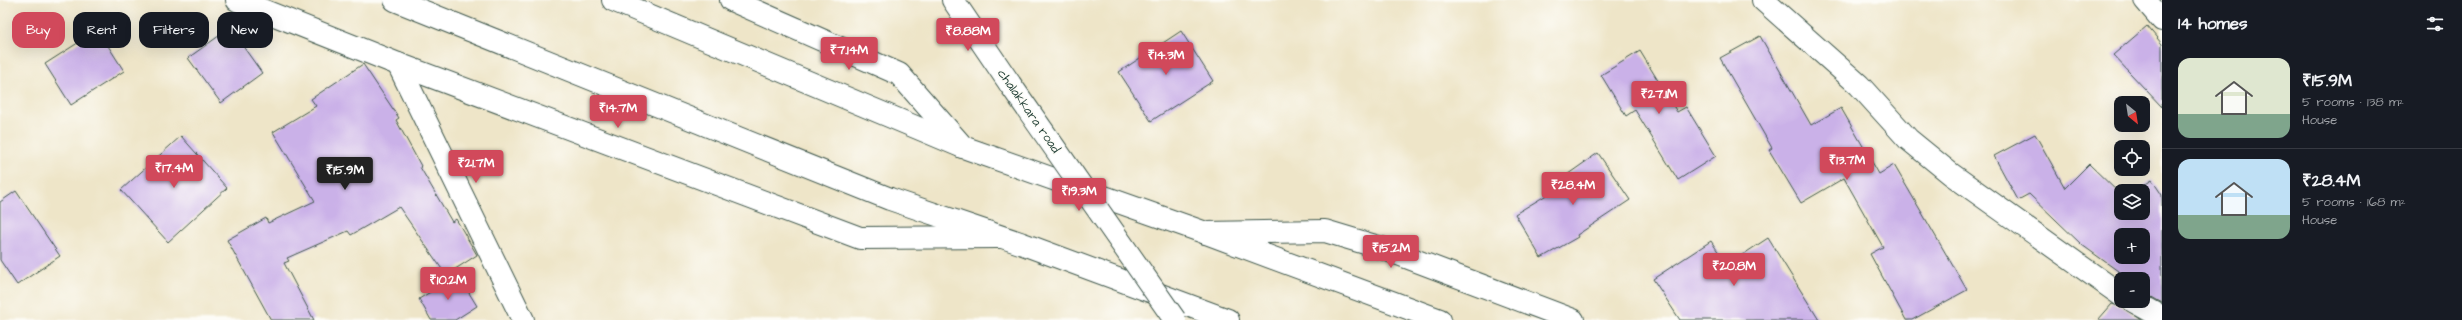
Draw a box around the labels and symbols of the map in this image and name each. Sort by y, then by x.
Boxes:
pin: ₹8.88M [935,18,1001,52]
pin: ₹7.14M [816,37,882,71]
pin: ₹14.3M [1133,42,1199,76]
street label: chalakkara road [993,65,1065,157]
pin: ₹27.1M [1626,81,1692,115]
pin: ₹14.7M [585,95,651,129]
north arrow [2114,96,2150,132]
pin: ₹13.7M [1814,147,1880,181]
pin: ₹21.7M [443,150,509,184]
pin: ₹17.4M [141,155,207,189]
pin: ₹15.9M [312,157,378,191]
pin: ₹28.4M [1540,172,1606,206]
pin: ₹19.3M [1046,178,1112,212]
pin: ₹15.2M [1358,235,1424,269]
pin: ₹20.8M [1701,253,1767,287]
pin: ₹10.2M [415,267,481,301]

